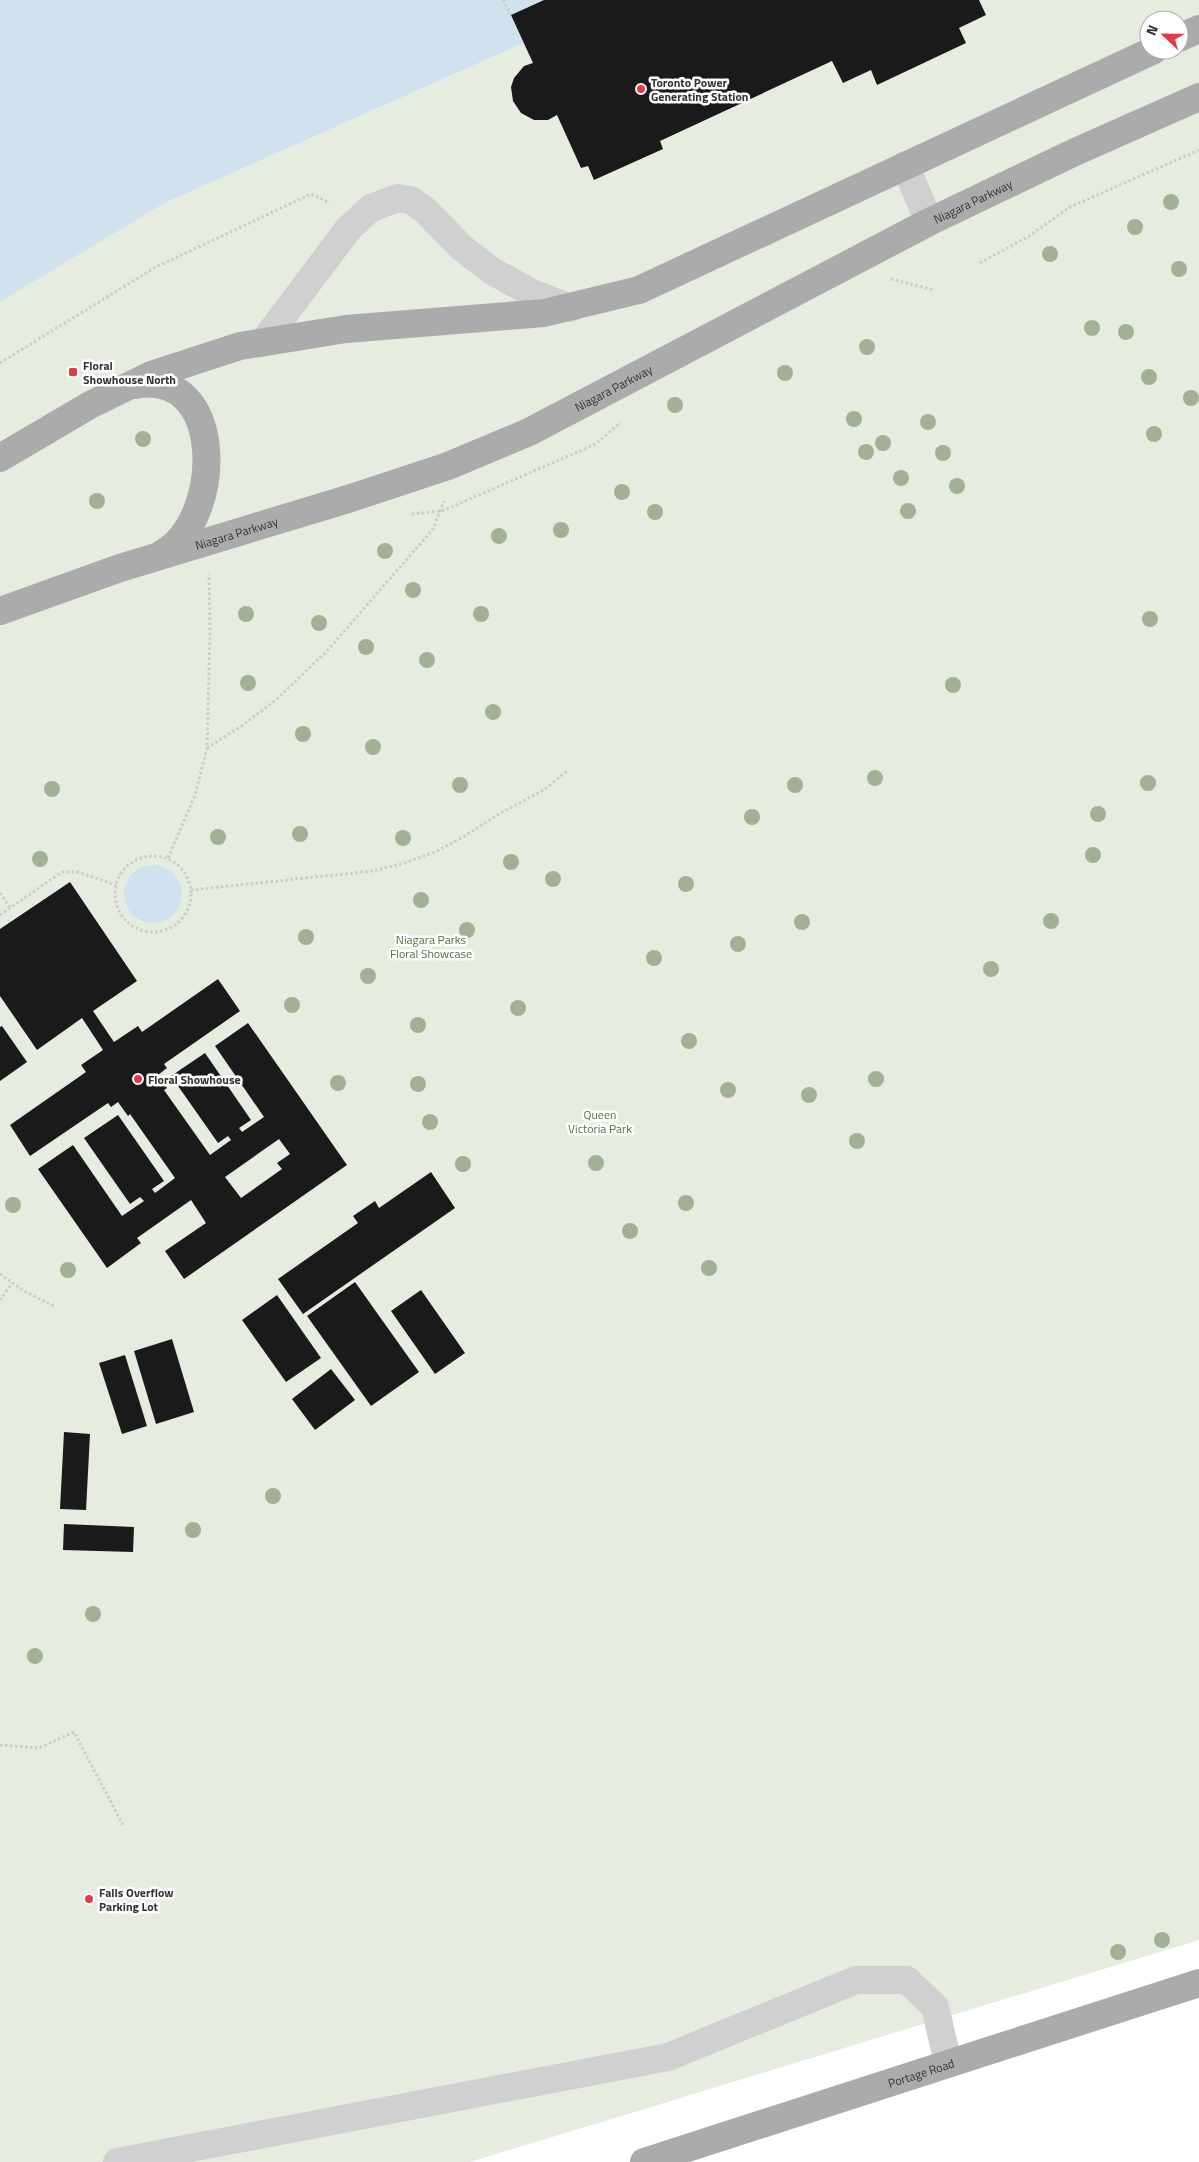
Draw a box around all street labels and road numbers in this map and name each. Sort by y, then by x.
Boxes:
street label: Niagara Parkway [930,174,1016,228]
street label: Niagara Parkway [571,359,656,416]
street label: Niagara Parkway [193,511,280,554]
street label: Portage Road [885,2053,957,2092]

